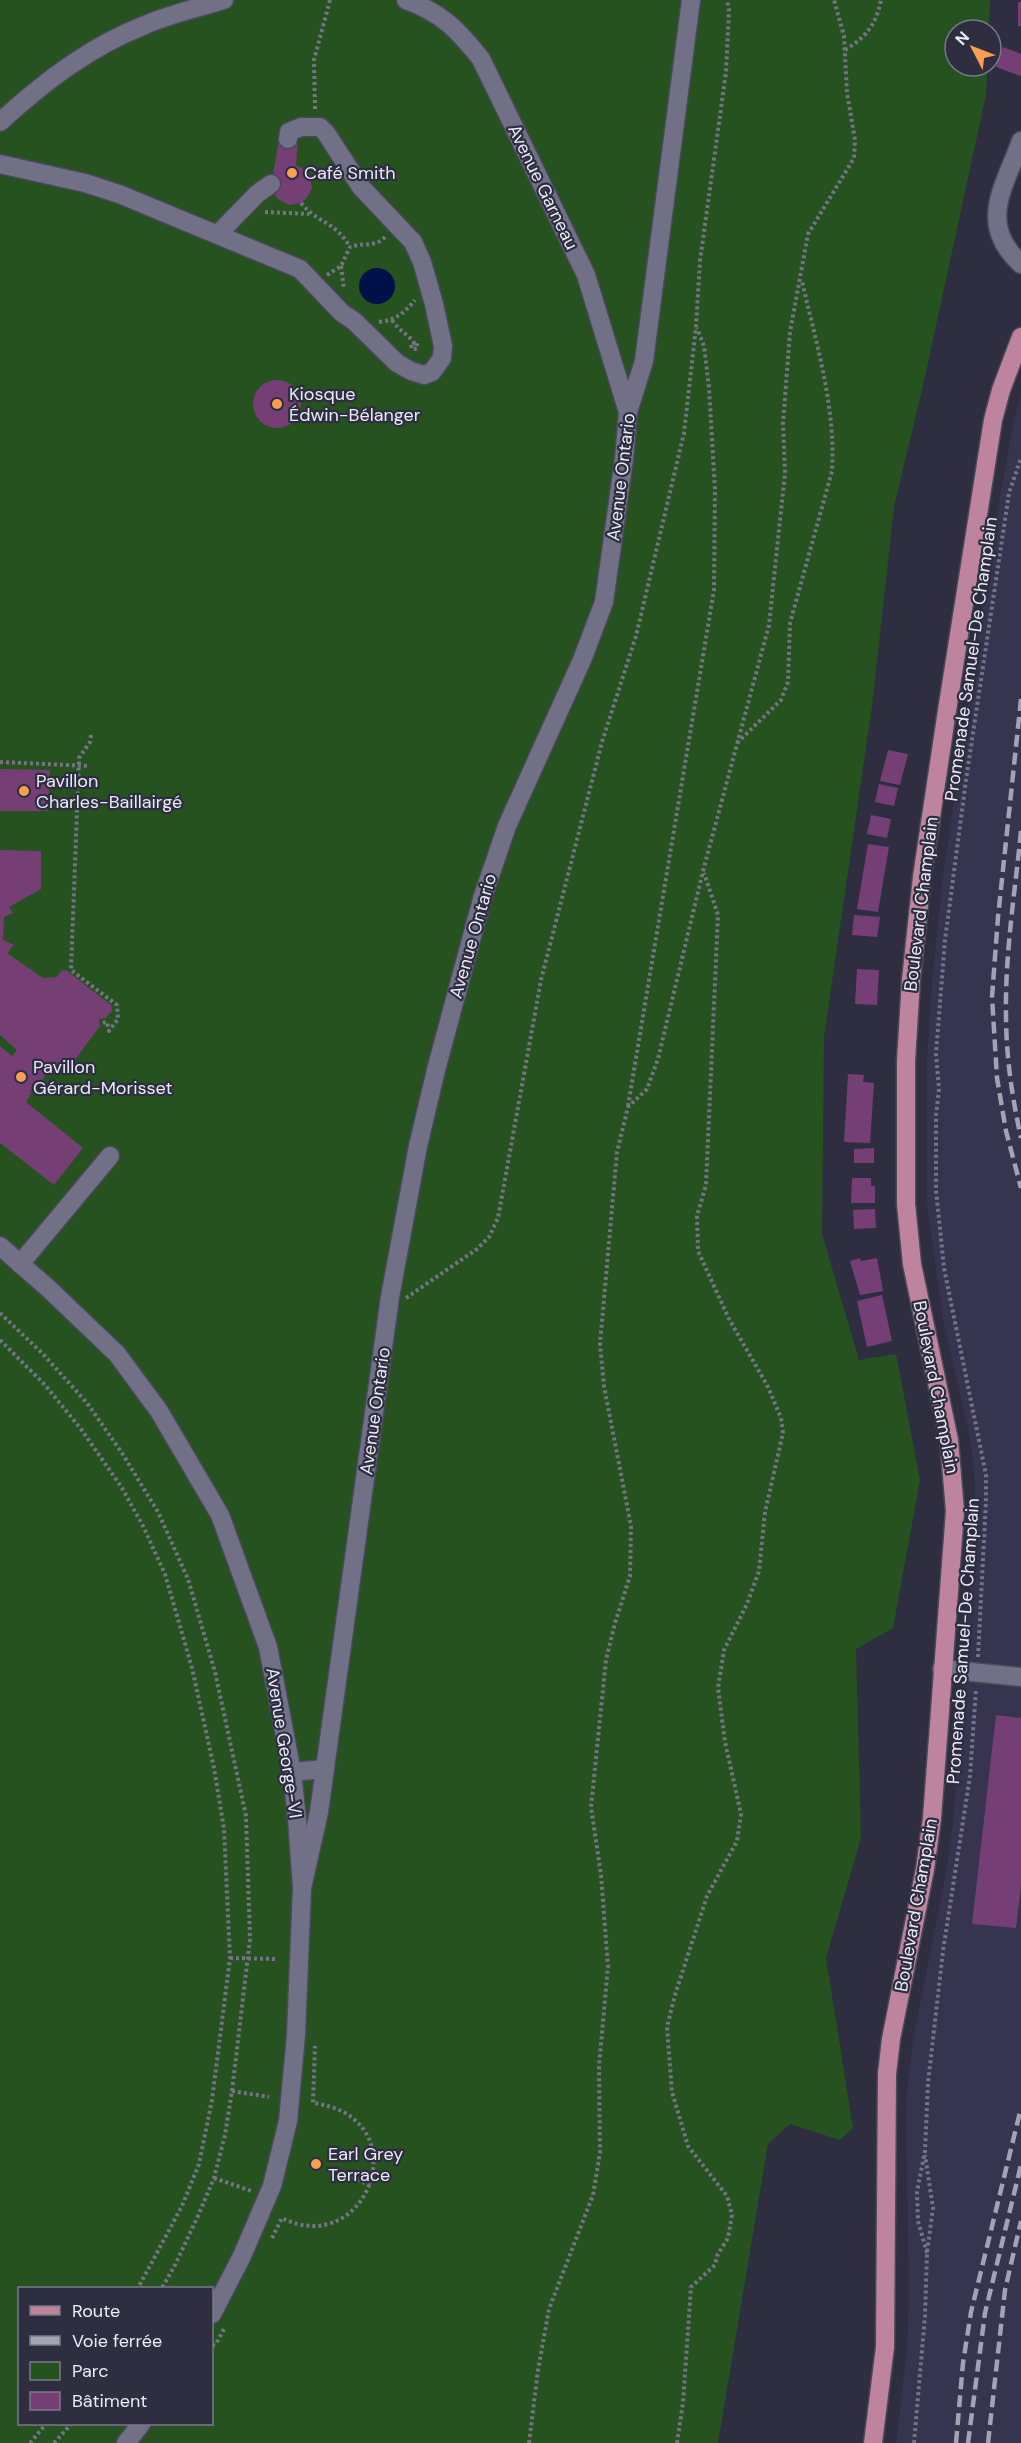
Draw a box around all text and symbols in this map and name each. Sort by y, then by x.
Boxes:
north arrow [943,18,1003,78]
text: N [951,27,974,50]
street label: Avenue Garneau [502,120,584,254]
place label: Café Smith [304,161,396,185]
marker: Café Smith [285,166,299,180]
place label: Kiosque Édwin-Bélanger [289,382,421,427]
marker: Kiosque Édwin-Bélanger [270,397,284,411]
street label: Avenue Ontario [601,412,641,542]
street label: Promenade Samuel-De Champlain [939,515,1003,803]
place label: Pavillon Charles-Baillairgé [36,769,182,814]
marker: Pavillon Charles-Baillairgé [17,784,31,798]
street label: Boulevard Champlain [898,815,944,993]
street label: Avenue Ontario [444,871,502,1001]
place label: Pavillon Gérard-Morisset [33,1055,173,1100]
marker: Pavillon Gérard-Morisset [14,1070,28,1084]
street label: Boulevard Champlain [907,1298,965,1476]
street label: Avenue Ontario [354,1346,396,1476]
street label: Promenade Samuel-De Champlain [941,1497,985,1785]
street label: Avenue George-VI [260,1666,308,1820]
street label: Boulevard Champlain [889,1816,943,1994]
place label: Earl Grey Terrace [328,2142,403,2187]
marker: Earl Grey Terrace [309,2157,323,2171]
legend [18,2287,213,2425]
text: Route [72,2299,120,2323]
text: Voie ferrée [72,2329,162,2353]
text: Parc [72,2359,108,2383]
text: Bâtiment [72,2389,147,2413]

